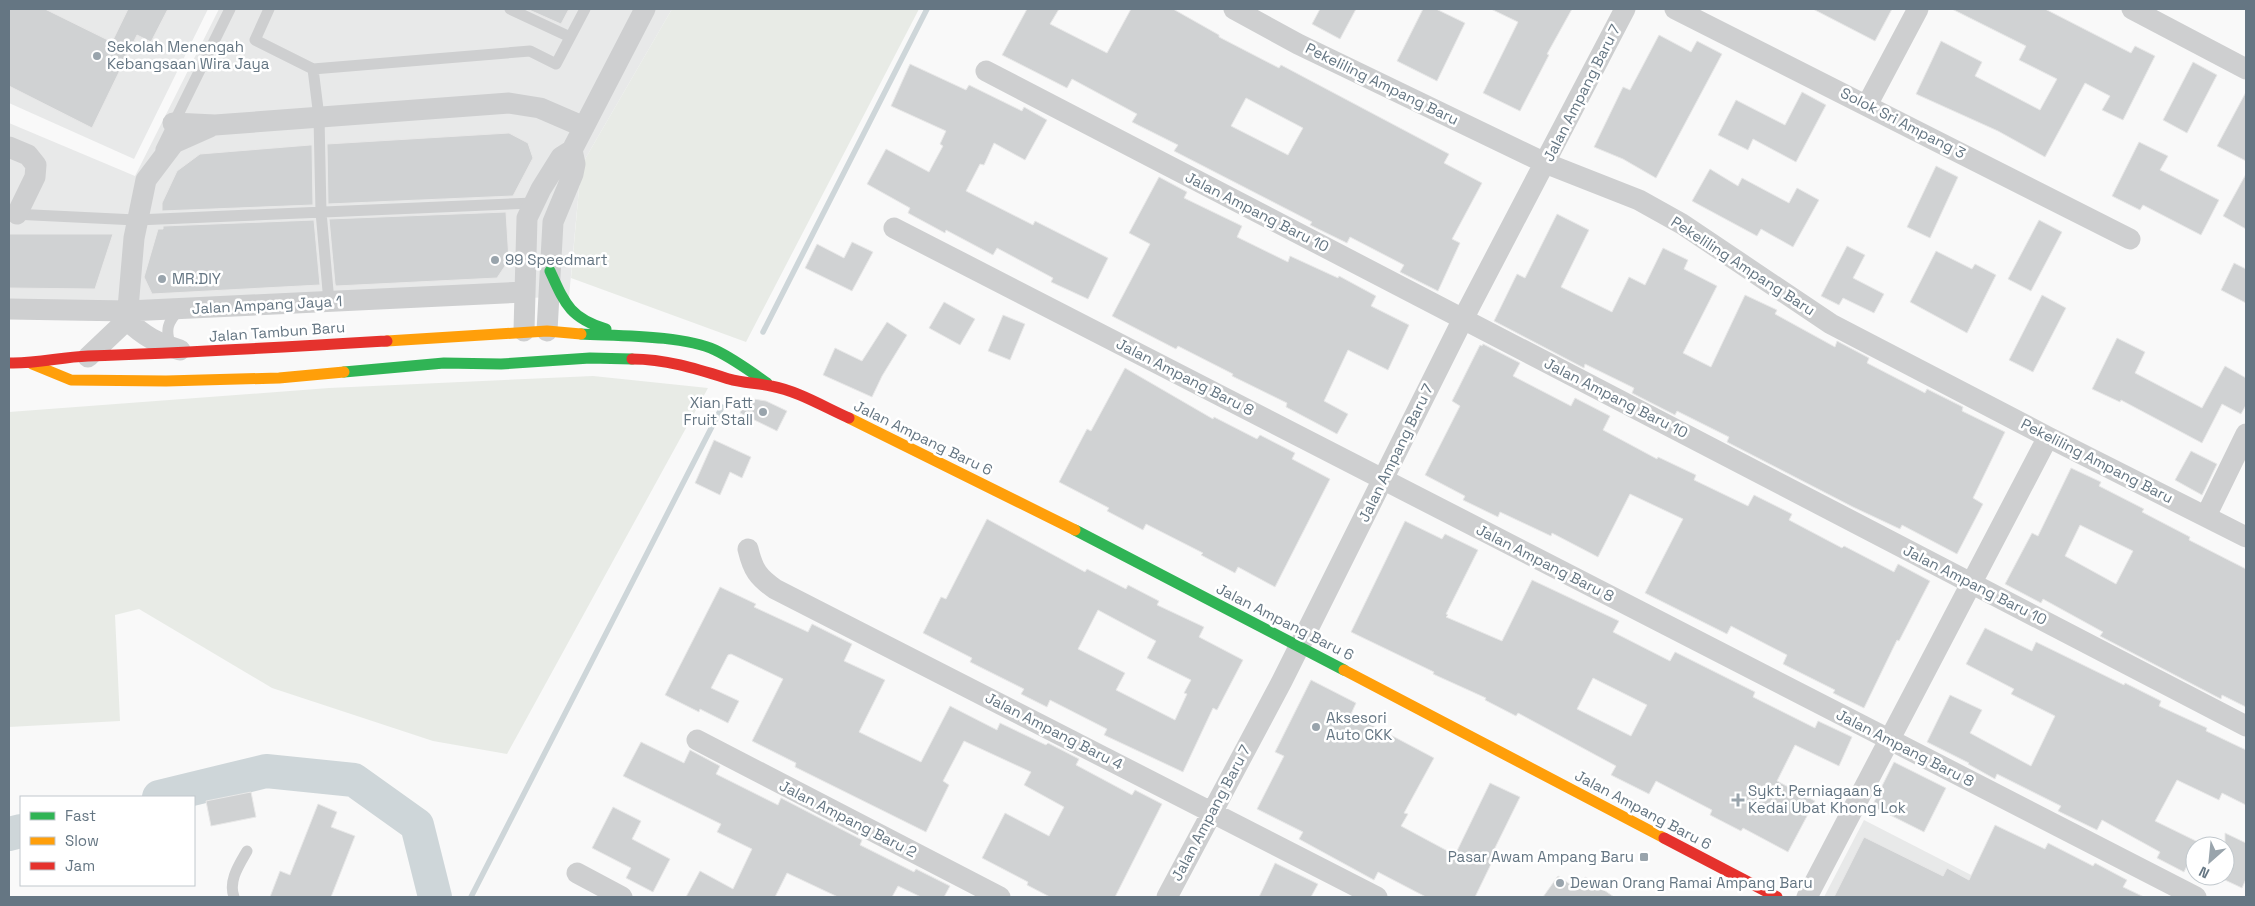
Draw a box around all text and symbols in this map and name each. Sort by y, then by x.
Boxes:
street label: Jalan Ampang Baru 7 [1539,21,1624,164]
place label: Sekolah Menengah Kebangsaan Wira Jaya [107,37,270,73]
street label: Pekeliling Ampang Baru [1303,38,1462,129]
marker: Sekolah Menengah Kebangsaan Wira Jaya [91,50,103,62]
street label: Solok Sri Ampang 3 [1837,83,1969,162]
street label: Jalan Ampang Baru 10 [1182,167,1332,256]
street label: Pekeliling Ampang Baru [1668,212,1819,319]
place label: 99 Speedmart [505,250,608,269]
marker: 99 Speedmart [489,254,501,266]
place label: MR.DIY [172,269,221,288]
marker: MR.DIY [156,273,168,285]
street label: Jalan Ampang Jaya 1 [191,291,343,318]
street label: Jalan Tambun Baru [208,317,346,346]
street label: Jalan Ampang Baru 8 [1113,334,1257,420]
street label: Jalan Ampang Baru 10 [1541,353,1691,442]
street label: Jalan Ampang Baru 7 [1354,381,1437,525]
place label: Xian Fatt Fruit Stall [684,393,753,429]
street label: Jalan Ampang Baru 6 [851,396,996,479]
marker: Xian Fatt Fruit Stall [757,406,769,418]
street label: Pekeliling Ampang Baru [2018,414,2176,507]
street label: Jalan Ampang Baru 8 [1473,520,1617,606]
street label: Jalan Ampang Baru 10 [1900,540,2050,629]
street label: Jalan Ampang Baru 6 [1213,579,1357,665]
street label: Jalan Ampang Baru 4 [982,688,1126,774]
street label: Jalan Ampang Baru 8 [1833,705,1977,791]
place label: Aksesori Auto CKK [1326,708,1392,744]
marker: Aksesori Auto CKK [1310,721,1322,733]
street label: Jalan Ampang Baru 7 [1167,742,1254,884]
street label: Jalan Ampang Baru 6 [1572,765,1715,854]
street label: Jalan Ampang Baru 2 [776,776,920,862]
place label: Sykt. Perniagaan & Kedai Ubat Khong Lok [1748,781,1906,817]
marker: Sykt. Perniagaan & Kedai Ubat Khong Lok [1732,794,1744,806]
legend [20,796,195,886]
text: Fast [65,806,96,825]
text: Slow [65,831,99,850]
north arrow [2185,836,2235,886]
place label: Pasar Awam Ampang Baru [1448,847,1634,866]
marker: Pasar Awam Ampang Baru [1638,851,1650,863]
text: Jam [65,856,95,875]
text: N [2196,862,2212,883]
place label: Dewan Orang Ramai Ampang Baru [1570,873,1813,892]
marker: Dewan Orang Ramai Ampang Baru [1554,877,1566,889]

